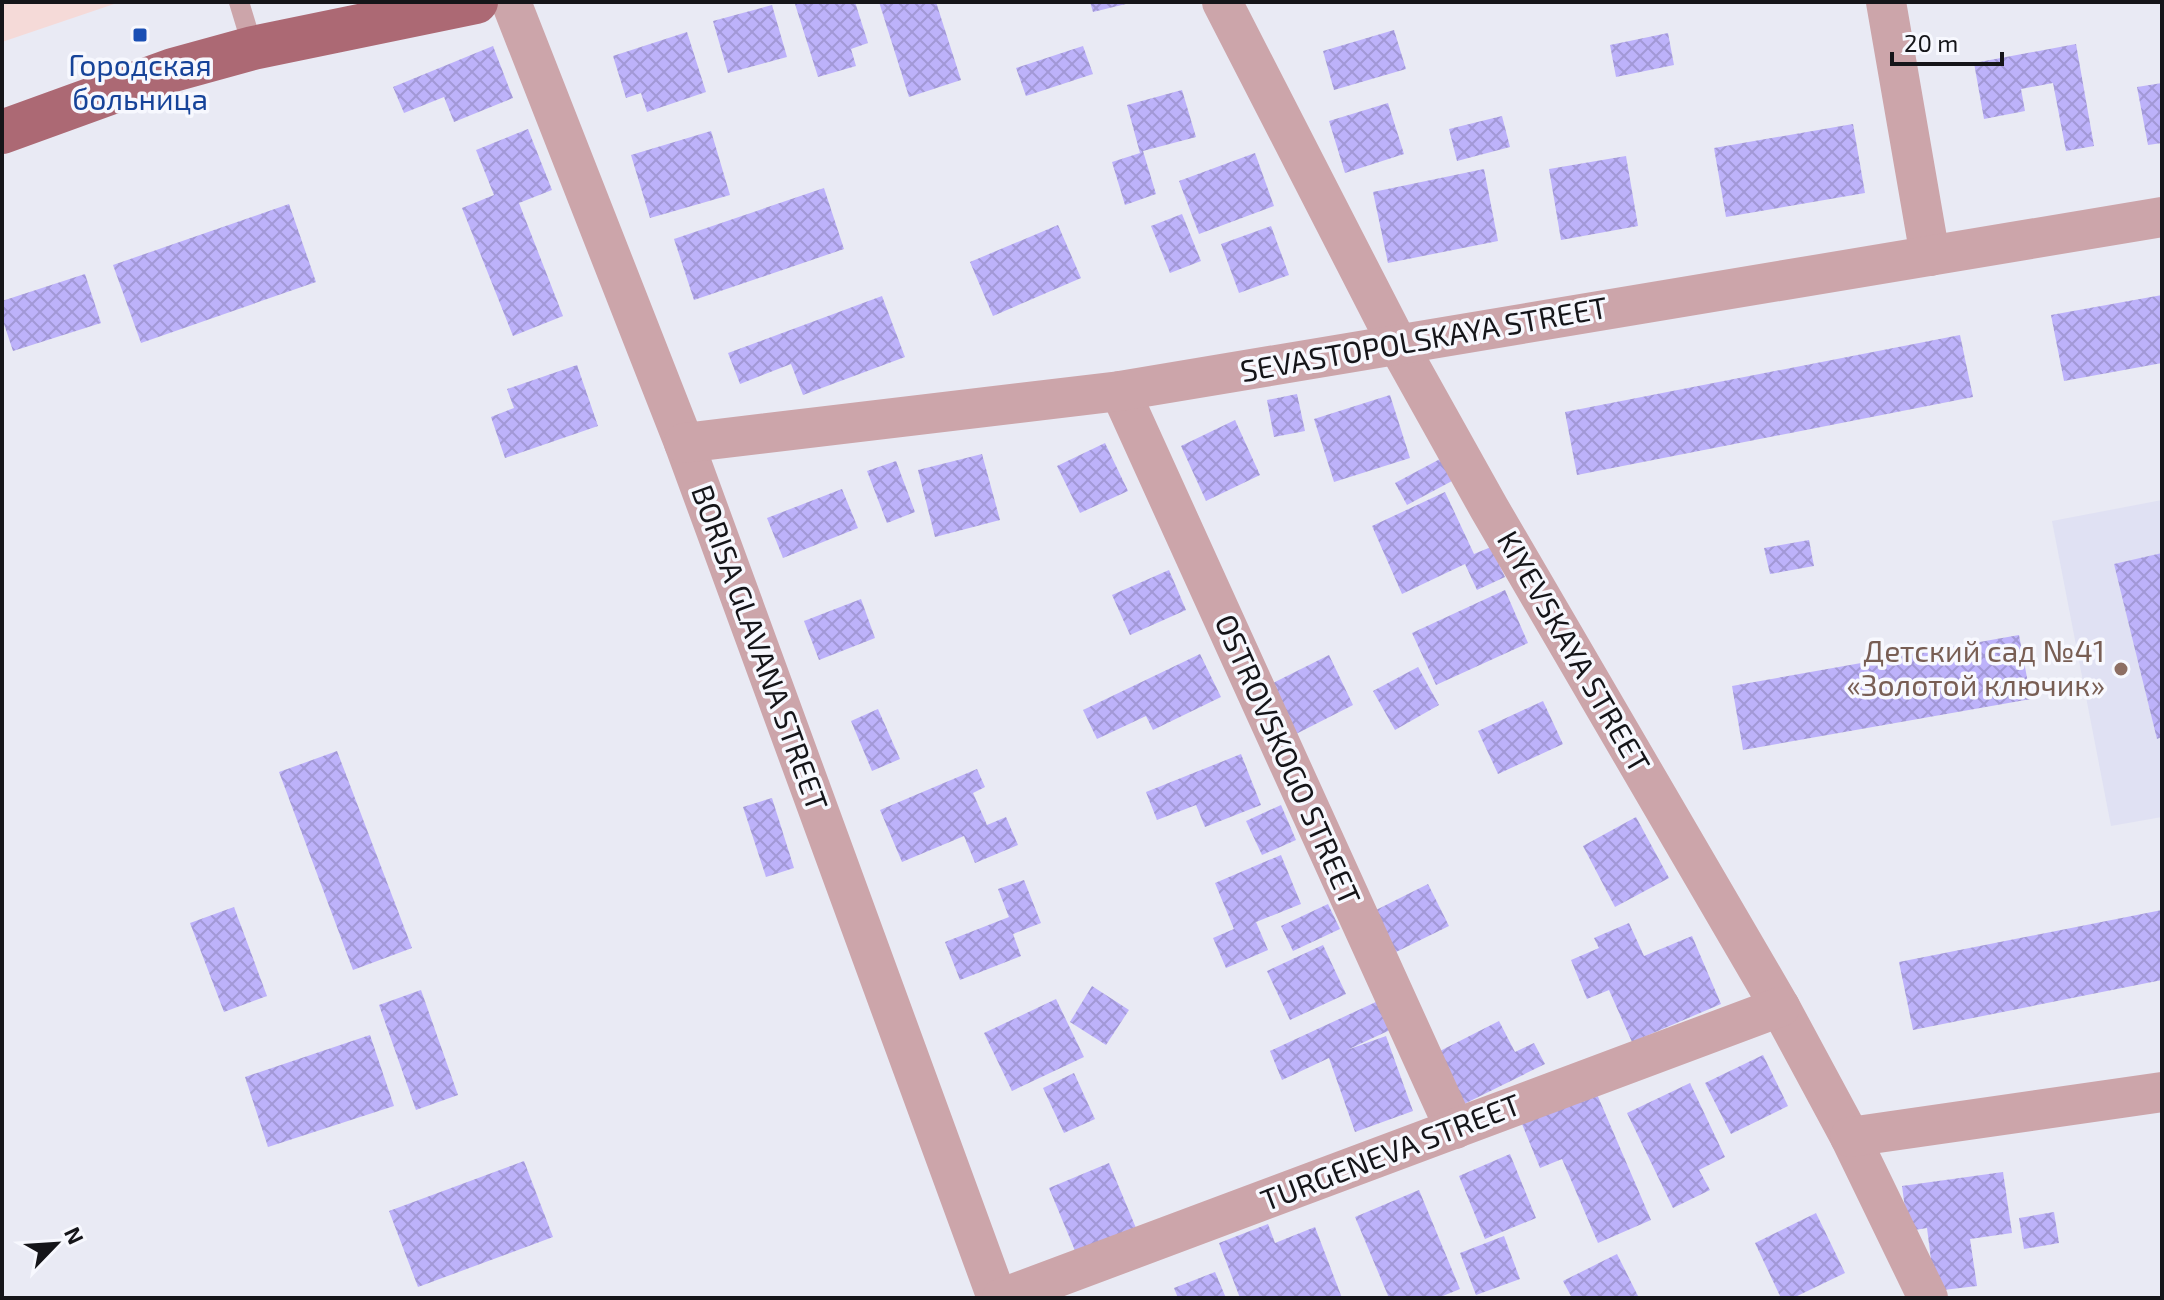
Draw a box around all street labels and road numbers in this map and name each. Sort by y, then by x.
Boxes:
street label: SEVASTOPOLSKAYA STREET [1237,288,1610,388]
street label: BORISA GLAVANA STREET [685,480,837,815]
street label: KIYEVSKAYA STREET [1491,524,1659,778]
street label: OSTROVSKOGO STREET [1208,608,1369,910]
street label: TURGENEVA STREET [1255,1085,1525,1217]

